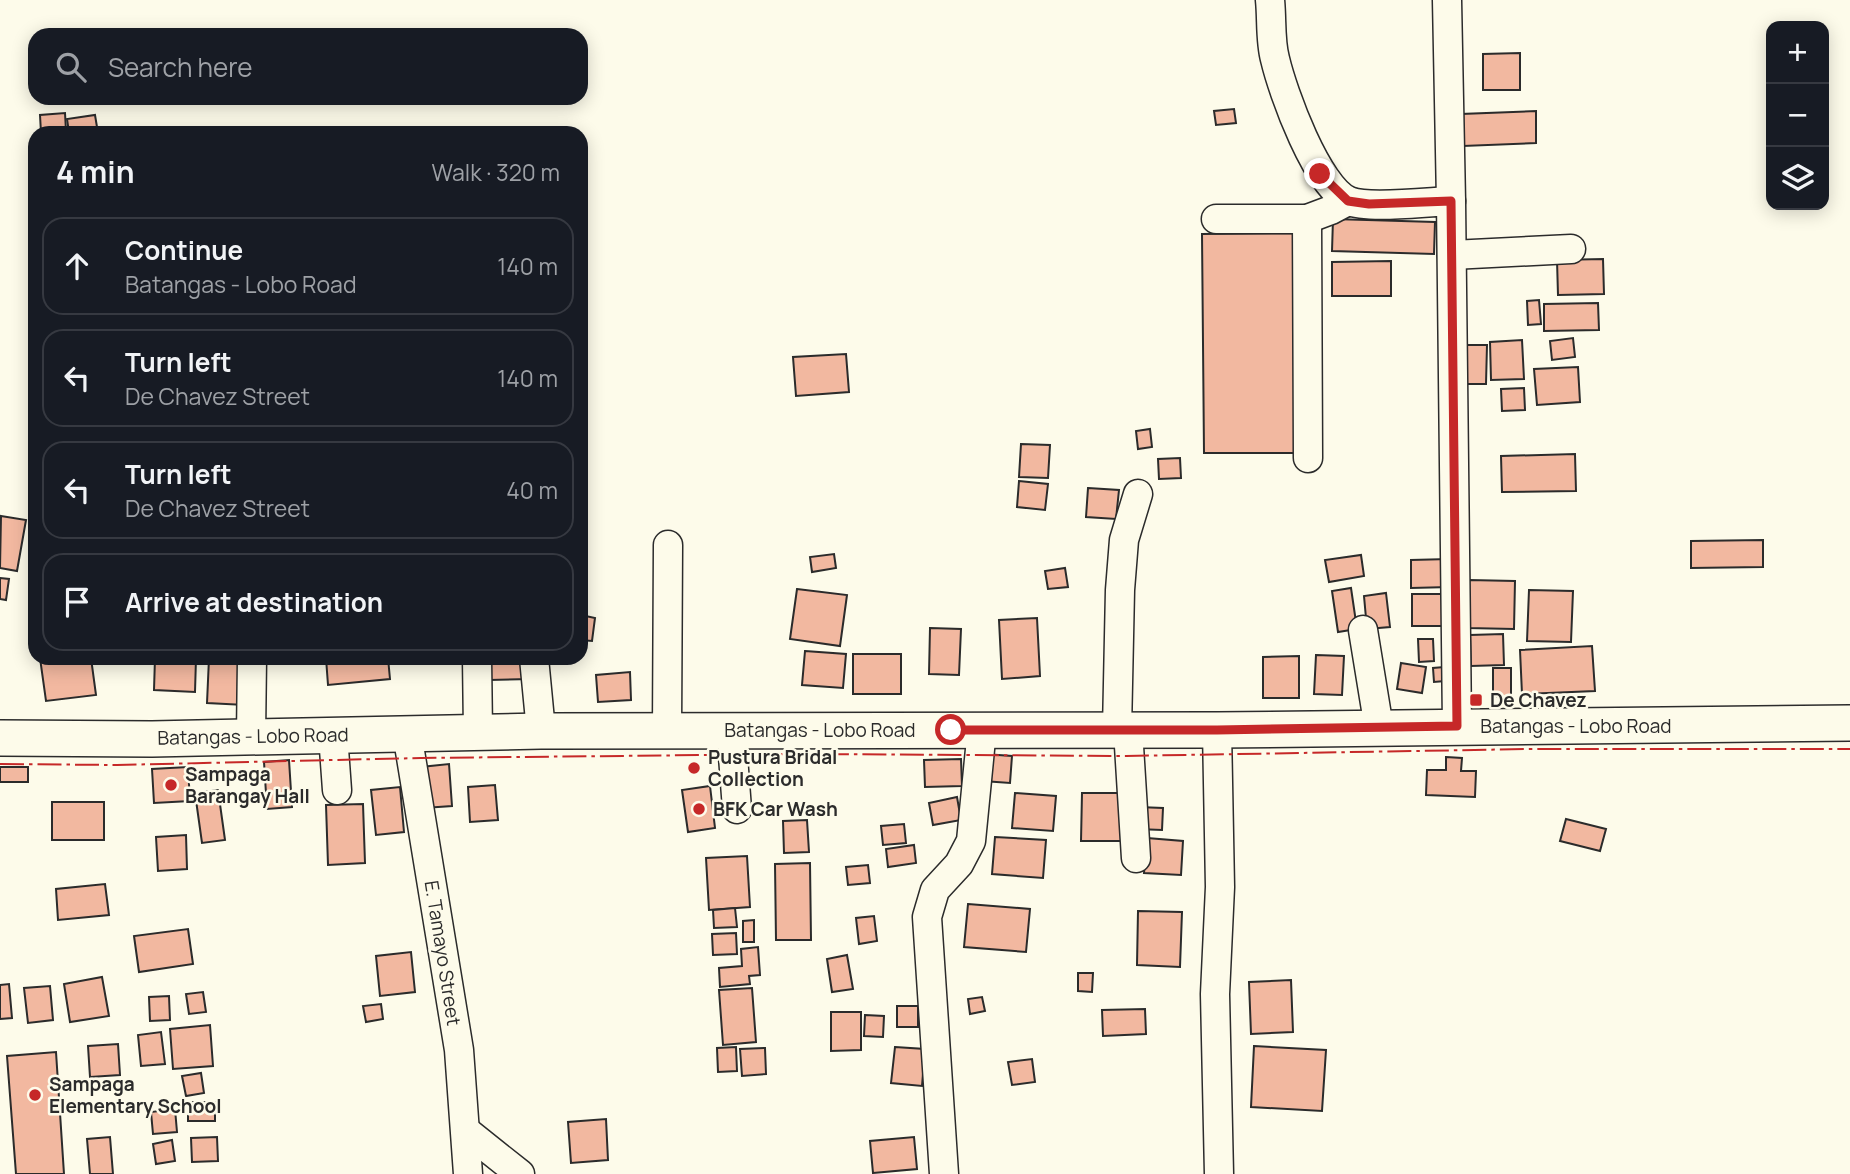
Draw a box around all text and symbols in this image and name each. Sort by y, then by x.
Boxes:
map controls [1766,21,1829,210]
button: + [1766,21,1829,84]
search box [28,28,588,105]
icon: search [52,48,90,86]
text: Search here [108,49,253,85]
button: − [1766,84,1829,147]
button: layers [1766,147,1829,210]
text: 4 min [56,151,134,192]
text: Walk · 320 m [432,156,560,188]
route end [1304,158,1335,189]
text: Continue [125,232,243,268]
icon: ahead [58,247,96,285]
text: 140 m [497,250,558,282]
text: Batangas - Lobo Road [125,268,357,300]
text: Turn left [125,344,232,380]
icon: left [58,359,96,397]
text: 140 m [497,362,558,394]
text: De Chavez Street [125,380,310,412]
text: Turn left [125,456,232,492]
icon: left [58,471,96,509]
text: 40 m [506,474,558,506]
text: De Chavez Street [125,492,310,524]
icon: arrive [58,583,96,621]
text: Arrive at destination [125,584,383,620]
place label: De Chavez [1490,687,1587,713]
marker: De Chavez [1468,692,1484,708]
street label: Batangas - Lobo Road [1480,713,1672,739]
route start [935,714,966,745]
street label: Batangas - Lobo Road [724,717,916,743]
street label: Batangas - Lobo Road [157,721,349,751]
place label: Pustura Bridal Collection [708,744,837,792]
marker: Pustura Bridal Collection [686,760,702,776]
place label: Sampaga Barangay Hall [185,761,310,809]
marker: Sampaga Barangay Hall [163,777,179,793]
place label: BFK Car Wash [713,796,838,822]
marker: BFK Car Wash [691,801,707,817]
street label: E. Tamayo Street [419,879,467,1027]
place label: Sampaga Elementary School [49,1071,222,1119]
marker: Sampaga Elementary School [27,1087,43,1103]

